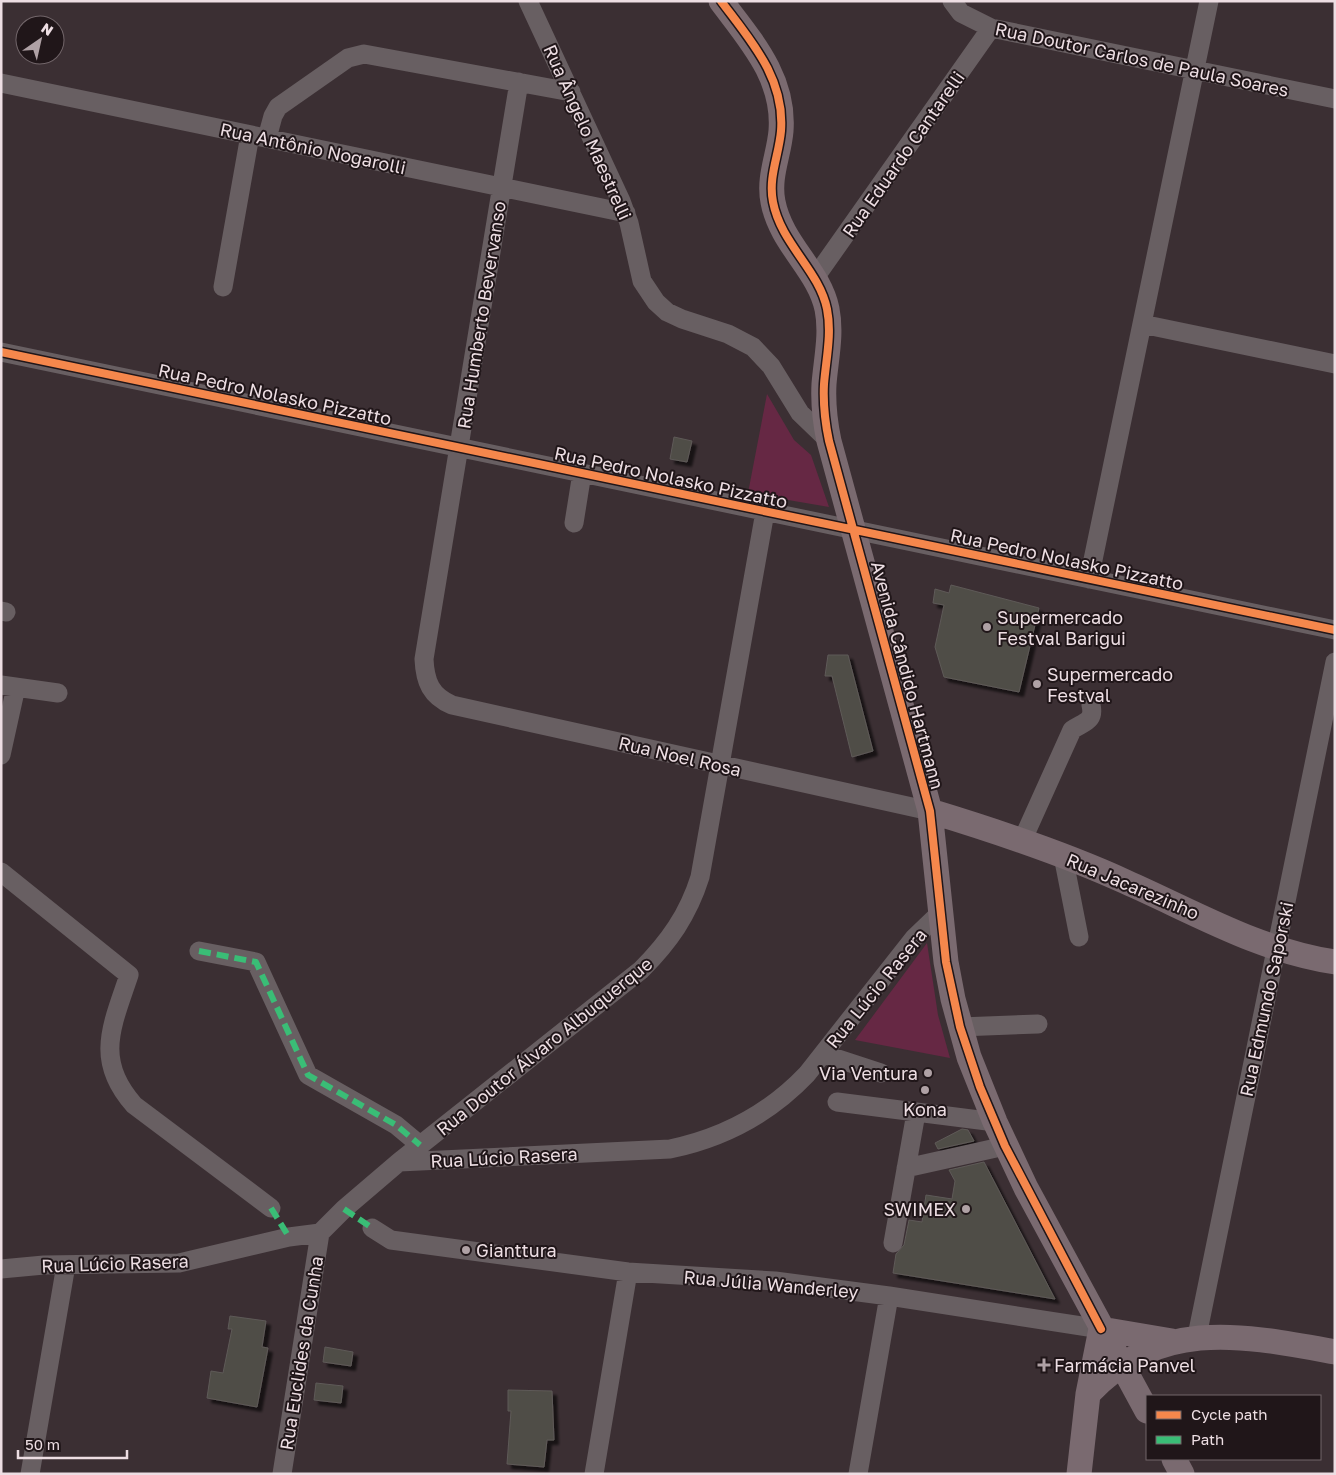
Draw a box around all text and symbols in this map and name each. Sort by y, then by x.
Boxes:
north arrow [15,15,65,65]
street label: Rua Doutor Carlos de Paula Soares [993,17,1291,101]
text: N [38,19,57,39]
street label: Rua Ângelo Maestrelli [539,41,637,223]
street label: Rua Eduardo Cantarelli [837,67,969,241]
street label: Rua Antônio Nogarolli [218,118,408,178]
street label: Rua Humberto Bevervanso [452,200,510,430]
street label: Rua Pedro Nolasko Pizzatto [156,359,394,429]
street label: Rua Pedro Nolasko Pizzatto [552,442,790,512]
street label: Rua Pedro Nolasko Pizzatto [948,524,1186,594]
street label: Avenida Cândido Hartmann [867,559,949,791]
place label: Supermercado Festval Barigui [997,606,1126,649]
marker: Supermercado Festval Barigui [981,621,993,633]
place label: Supermercado Festval [1047,663,1173,706]
marker: Supermercado Festval [1031,678,1043,690]
street label: Rua Noel Rosa [617,731,743,781]
street label: Rua Jacarezinho [1063,848,1203,924]
street label: Rua Edmundo Saporski [1235,900,1297,1098]
street label: Rua Lúcio Rasera [821,924,931,1052]
street label: Rua Doutor Álvaro Albuquerque [432,952,656,1140]
place label: Via Ventura [819,1062,918,1084]
marker: Via Ventura [922,1067,934,1079]
marker: Kona [919,1084,931,1096]
place label: Kona [903,1098,947,1120]
street label: Rua Lúcio Rasera [430,1142,578,1172]
place label: SWIMEX [883,1198,956,1220]
marker: SWIMEX [960,1203,972,1215]
place label: Gianttura [476,1239,557,1261]
marker: Gianttura [460,1244,472,1256]
street label: Rua Lúcio Rasera [41,1249,189,1277]
street label: Rua Euclides da Cunha [275,1254,327,1452]
street label: Rua Júlia Wanderley [683,1265,859,1303]
place label: Farmácia Panvel [1054,1354,1196,1376]
marker: Farmácia Panvel [1038,1359,1050,1371]
legend [1146,1395,1321,1460]
text: Cycle path [1191,1405,1267,1423]
scale bar [18,1428,126,1460]
text: Path [1191,1430,1224,1448]
text: 50 m [25,1435,60,1453]

